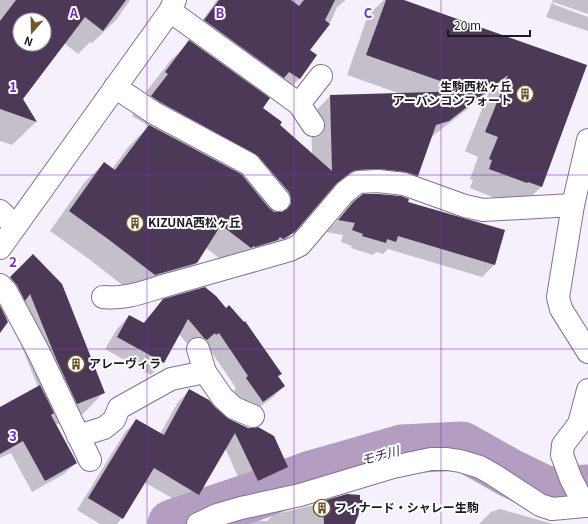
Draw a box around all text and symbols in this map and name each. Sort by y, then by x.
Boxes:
text: A [69,3,79,22]
text: B [216,3,225,22]
text: C [364,3,373,22]
north arrow [12,12,52,52]
scale bar [448,12,530,38]
text: 20 m [454,16,481,33]
text: N [22,33,35,51]
text: 1 [9,77,17,96]
place label: 生駒西松ヶ丘 アーバンコンフォート [393,77,512,108]
building icon: 生駒西松ヶ丘 アーバンコンフォート [515,84,535,104]
building icon: KIZUNA西松ヶ丘 [125,213,145,233]
place label: KIZUNA西松ヶ丘 [148,213,241,230]
text: 2 [9,252,17,271]
building icon: アレーヴィラ [66,354,86,374]
place label: アレーヴィラ [89,354,161,371]
text: 3 [9,426,17,445]
water label: モチ川 [359,440,403,469]
building icon: フィナード・シャレー生駒 [312,498,332,518]
place label: フィナード・シャレー生駒 [335,498,479,515]

